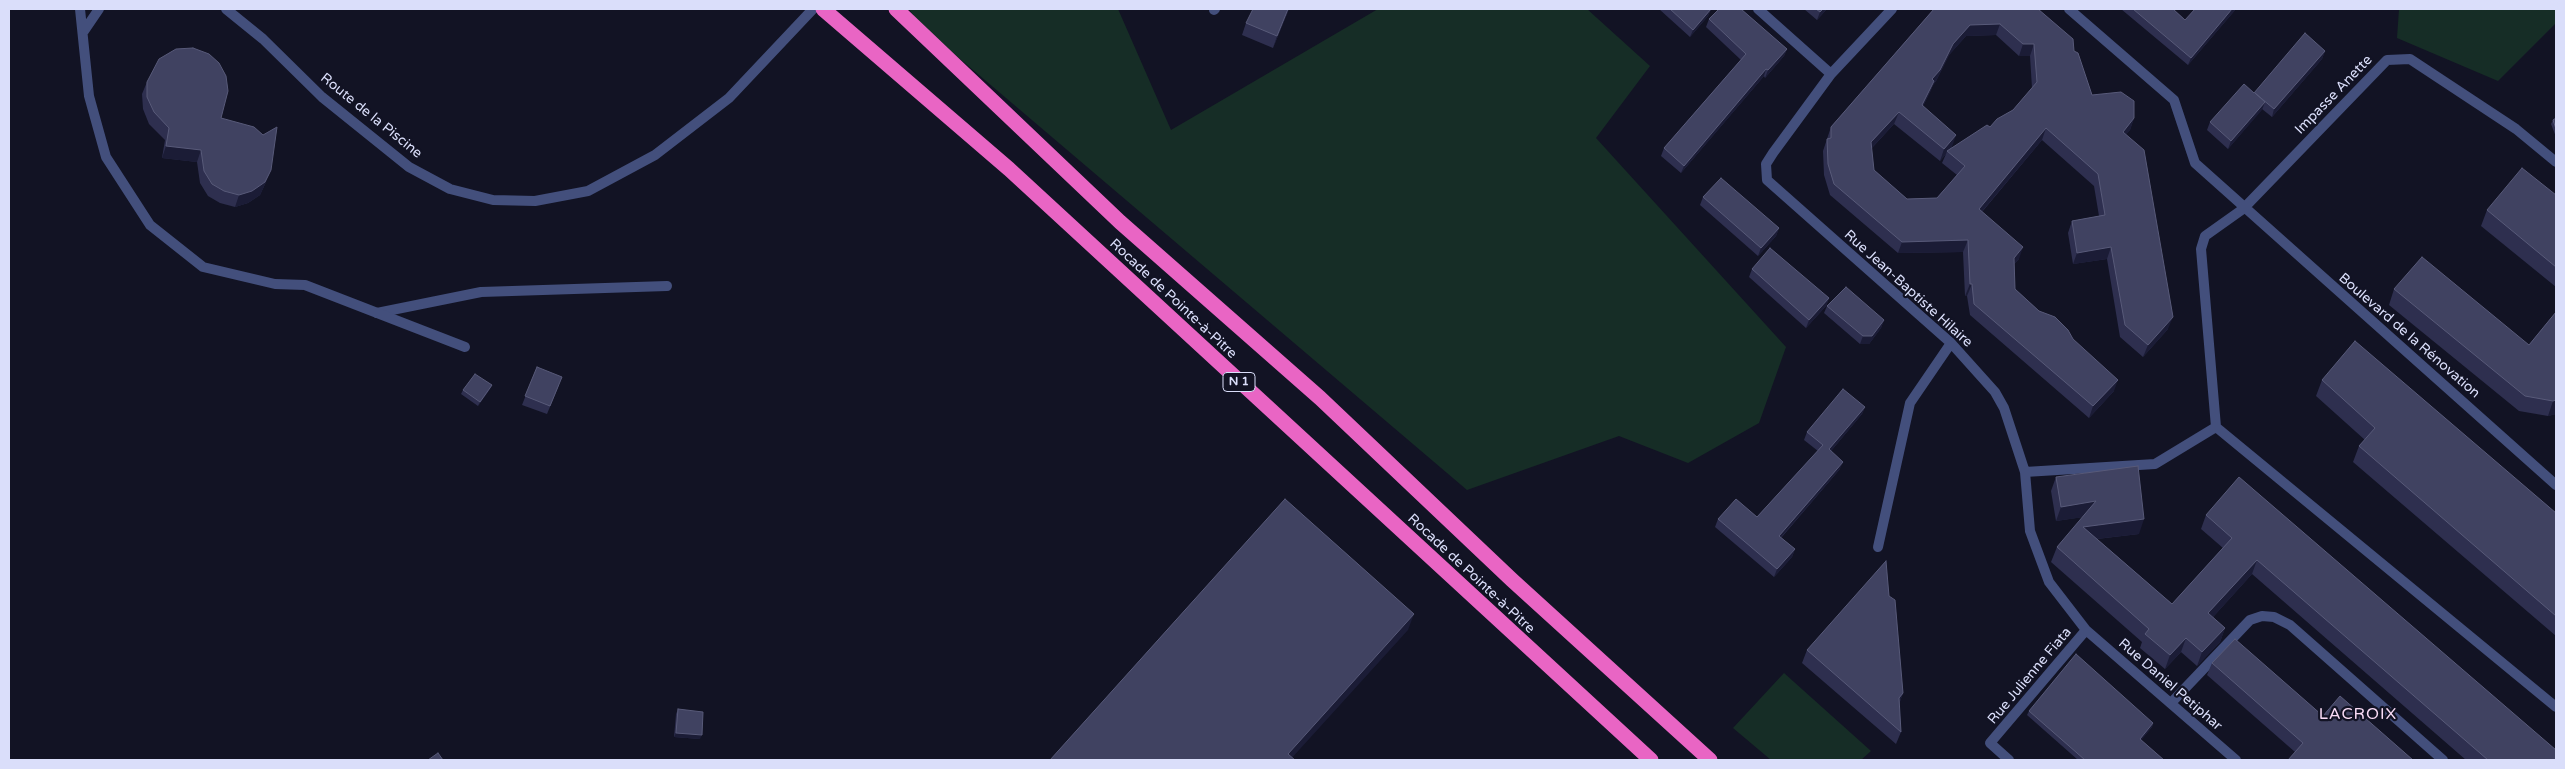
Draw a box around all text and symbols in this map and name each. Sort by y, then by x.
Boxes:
street label: Impasse Anette [2292,52,2376,138]
street label: Route de la Piscine [317,70,425,162]
street label: Rue Jean-Baptiste Hilaire [1840,227,1976,351]
street label: Rocade de Pointe-à-Pitre [1106,236,1240,362]
street label: Boulevard de la Rénovation [2335,270,2483,402]
road number: N 1 [1223,372,1255,392]
street label: Rocade de Pointe-à-Pitre [1404,511,1538,637]
street label: Rue Julienne Fiata [1985,624,2075,728]
street label: Rue Daniel Petiphar [2115,635,2225,735]
district label: LACROIX [2318,705,2398,725]

